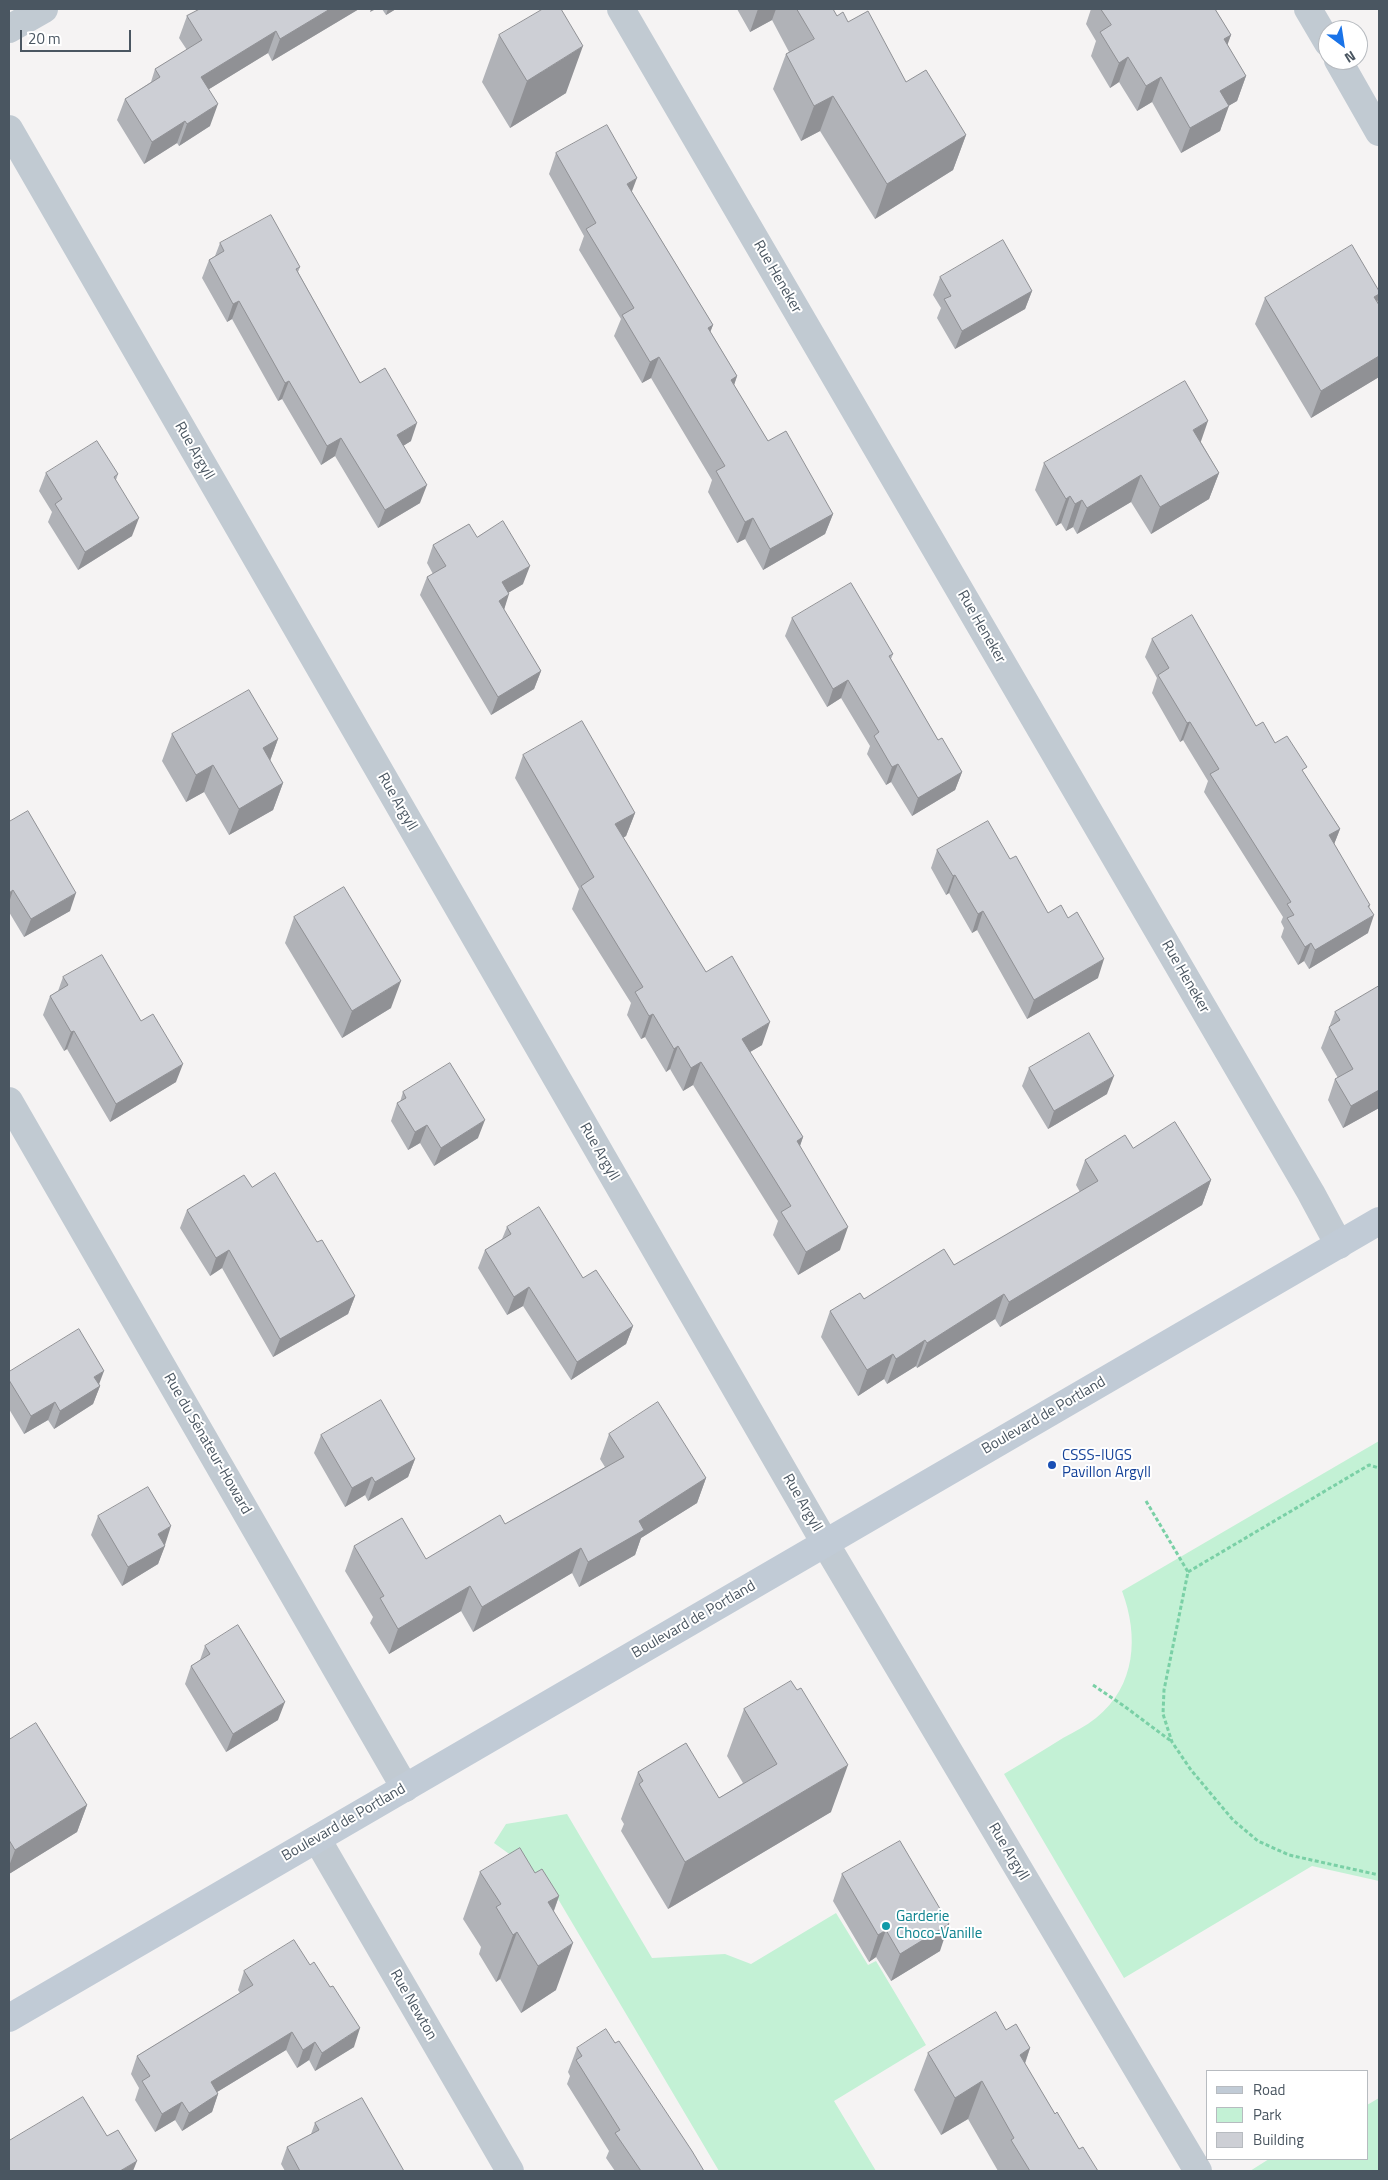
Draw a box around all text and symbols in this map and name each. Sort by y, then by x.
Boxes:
scale bar [22,20,134,52]
north arrow [1318,20,1368,70]
text: 20 m [28,27,61,50]
text: N [1341,46,1360,69]
street label: Rue Heneker [749,237,805,317]
street label: Rue Argyll [170,419,218,483]
street label: Rue Heneker [953,587,1009,667]
street label: Rue Argyll [373,770,421,834]
street label: Rue Heneker [1157,937,1213,1017]
street label: Rue Argyll [575,1120,623,1184]
street label: Rue du Sénateur-Howard [159,1370,255,1518]
street label: Boulevard de Portland [979,1373,1109,1459]
place label: CSSS-IUGS Pavillon Argyll [1062,1447,1151,1482]
marker: CSSS-IUGS Pavillon Argyll [1046,1459,1058,1471]
street label: Rue Argyll [778,1471,826,1535]
street label: Boulevard de Portland [629,1577,759,1663]
street label: Boulevard de Portland [279,1780,409,1866]
street label: Rue Argyll [984,1820,1032,1884]
place label: Garderie Choco-Vanille [896,1908,982,1943]
marker: Garderie Choco-Vanille [880,1920,892,1932]
street label: Rue Newton [386,1967,440,2043]
legend [1206,2070,1368,2160]
text: Road [1253,2078,1285,2101]
text: Park [1253,2103,1282,2126]
text: Building [1253,2128,1304,2151]

